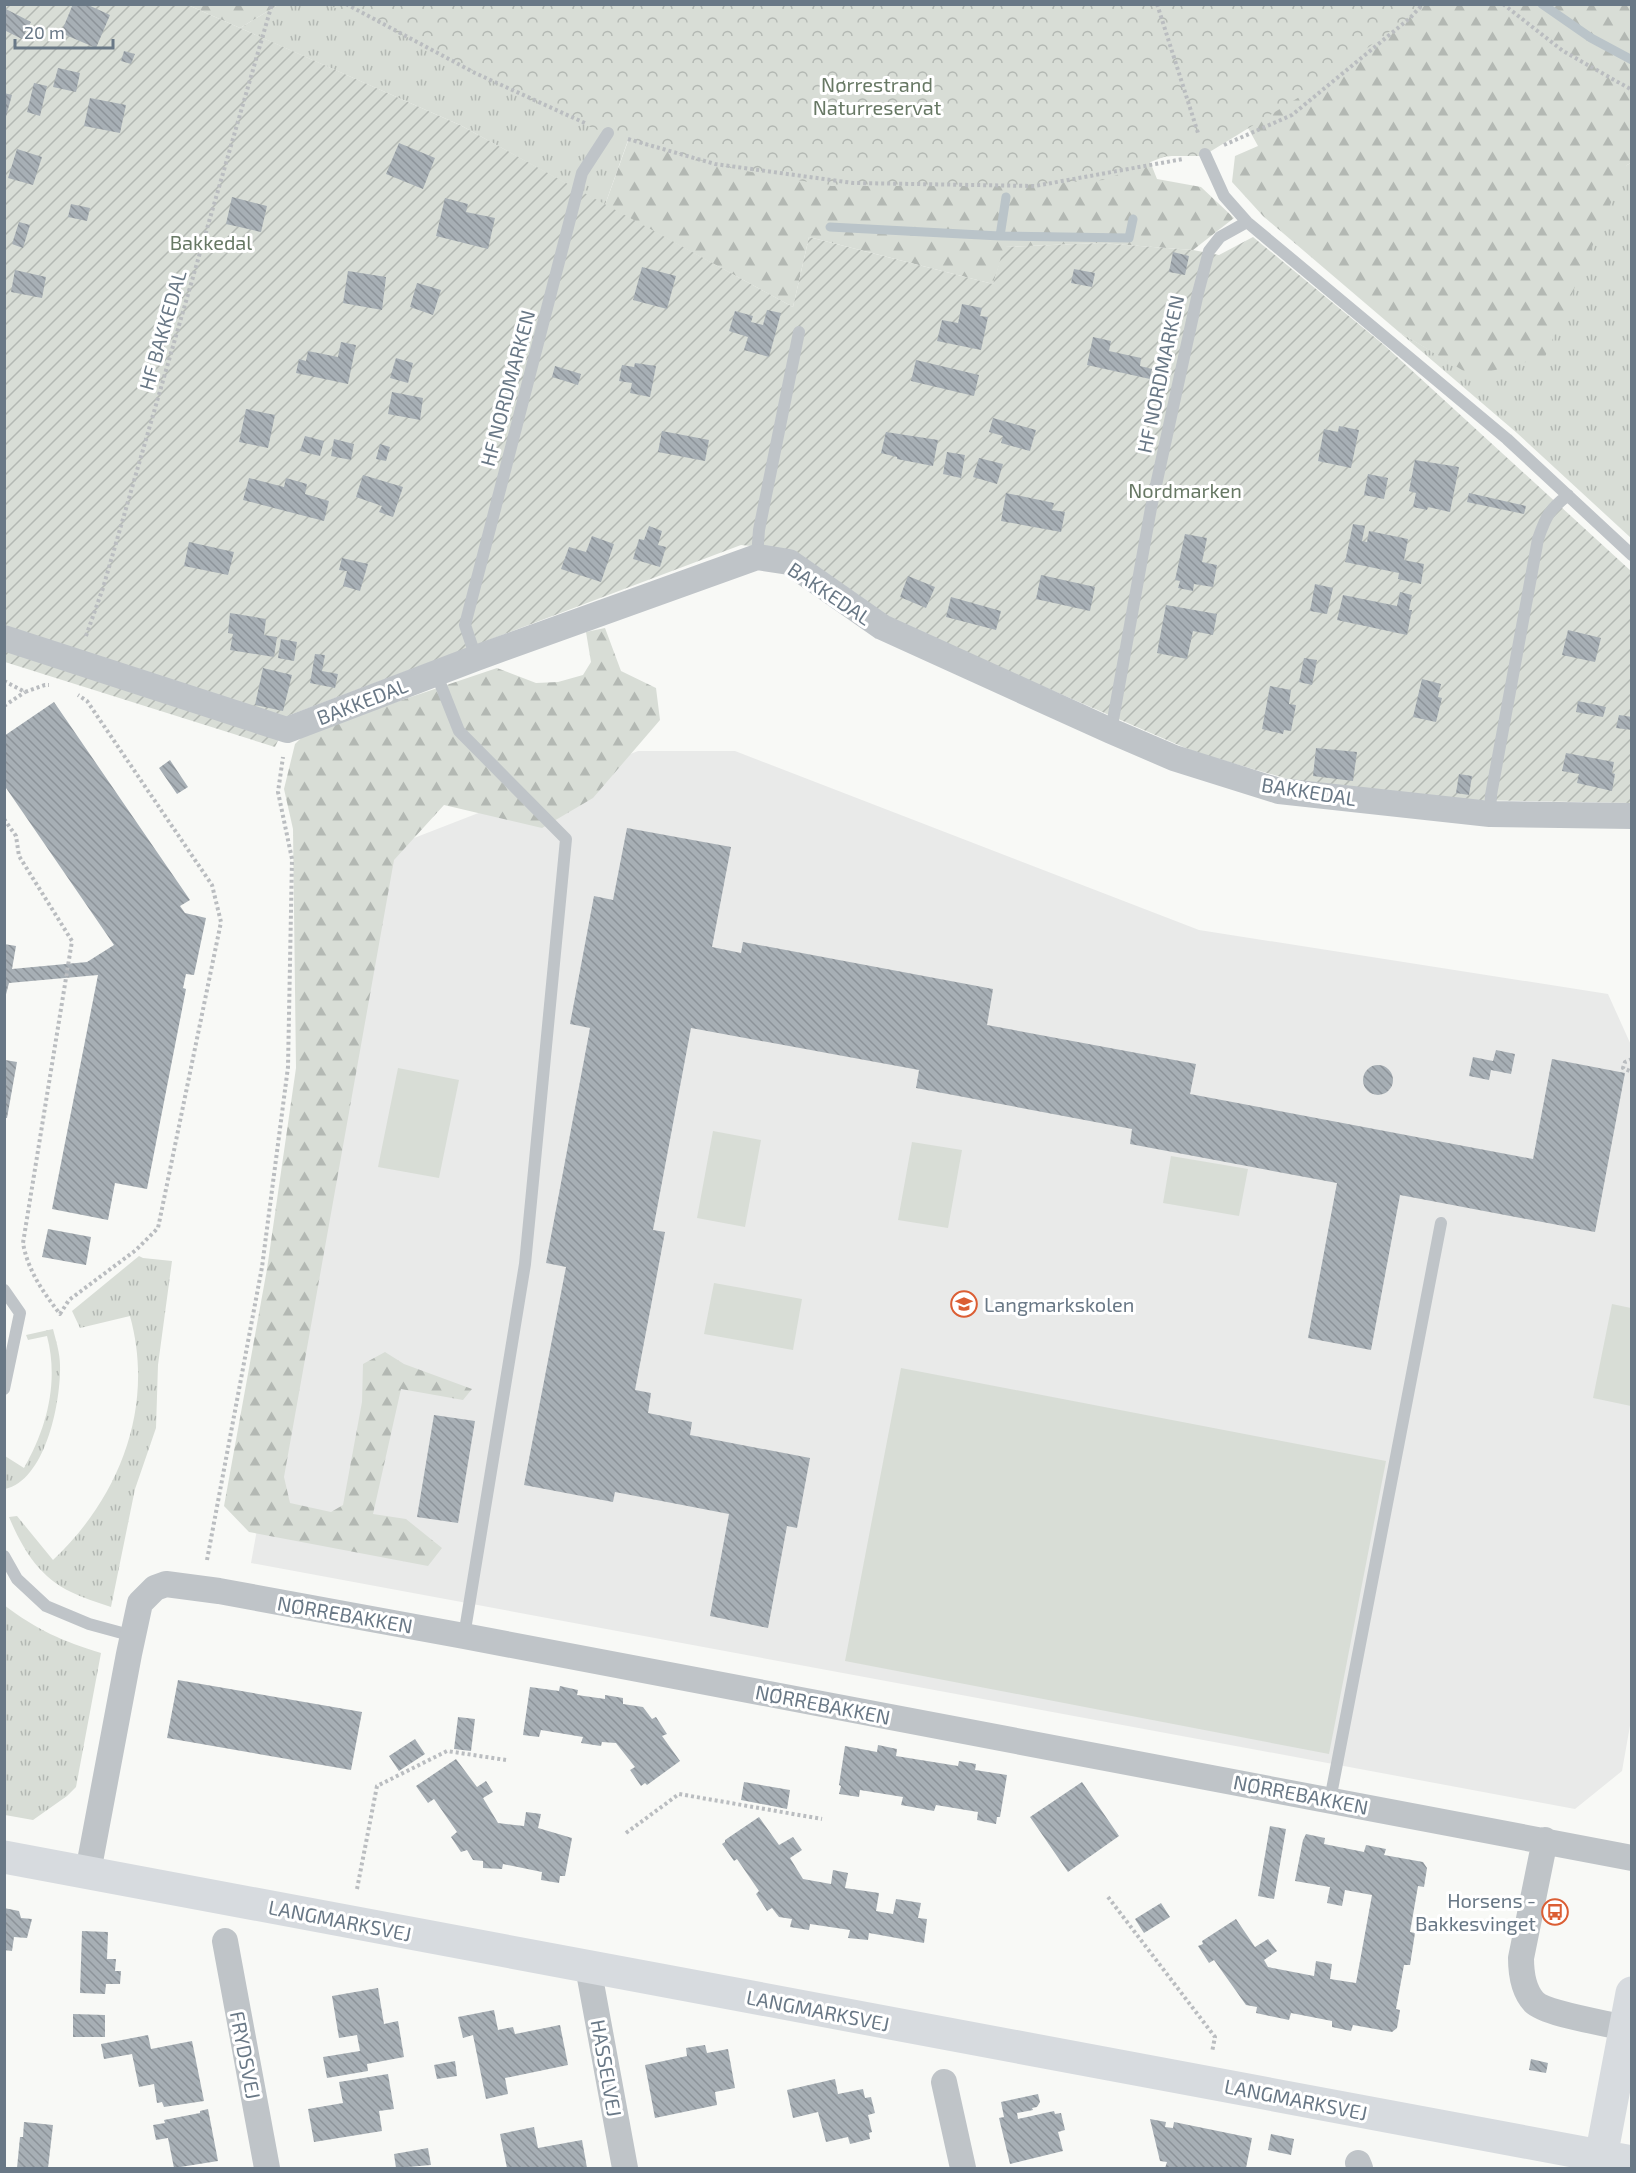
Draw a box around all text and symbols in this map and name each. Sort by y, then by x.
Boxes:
scale bar [15,12,112,50]
text: 20 m [24,21,65,43]
park label: Nørrestrand Naturreservat [813,72,942,119]
park label: Bakkedal [170,230,252,254]
street label: HF BAKKEDAL [133,267,191,393]
street label: HF NORDMARKEN [1132,293,1188,455]
street label: HF NORDMARKEN [475,307,539,469]
park label: Nordmarken [1128,478,1242,502]
street label: BAKKEDAL [784,556,876,630]
street label: BAKKEDAL [313,673,411,729]
street label: BAKKEDAL [1260,772,1358,810]
school or university icon: Langmarkskolen [949,1289,979,1319]
place label: Langmarkskolen [984,1292,1134,1316]
street label: NØRREBAKKEN [275,1590,415,1638]
street label: NØRREBAKKEN [754,1679,892,1729]
street label: NØRREBAKKEN [1232,1769,1370,1819]
place label: Horsens - Bakkesvinget [1415,1888,1536,1935]
street label: LANGMARKSVEJ [267,1894,413,1946]
bus stop icon: Horsens - Bakkesvinget [1540,1897,1570,1927]
street label: LANGMARKSVEJ [745,1984,891,2036]
street label: FRYDSVEJ [226,2009,266,2101]
street label: HASSELVEJ [587,2018,627,2118]
street label: LANGMARKSVEJ [1223,2073,1369,2125]

